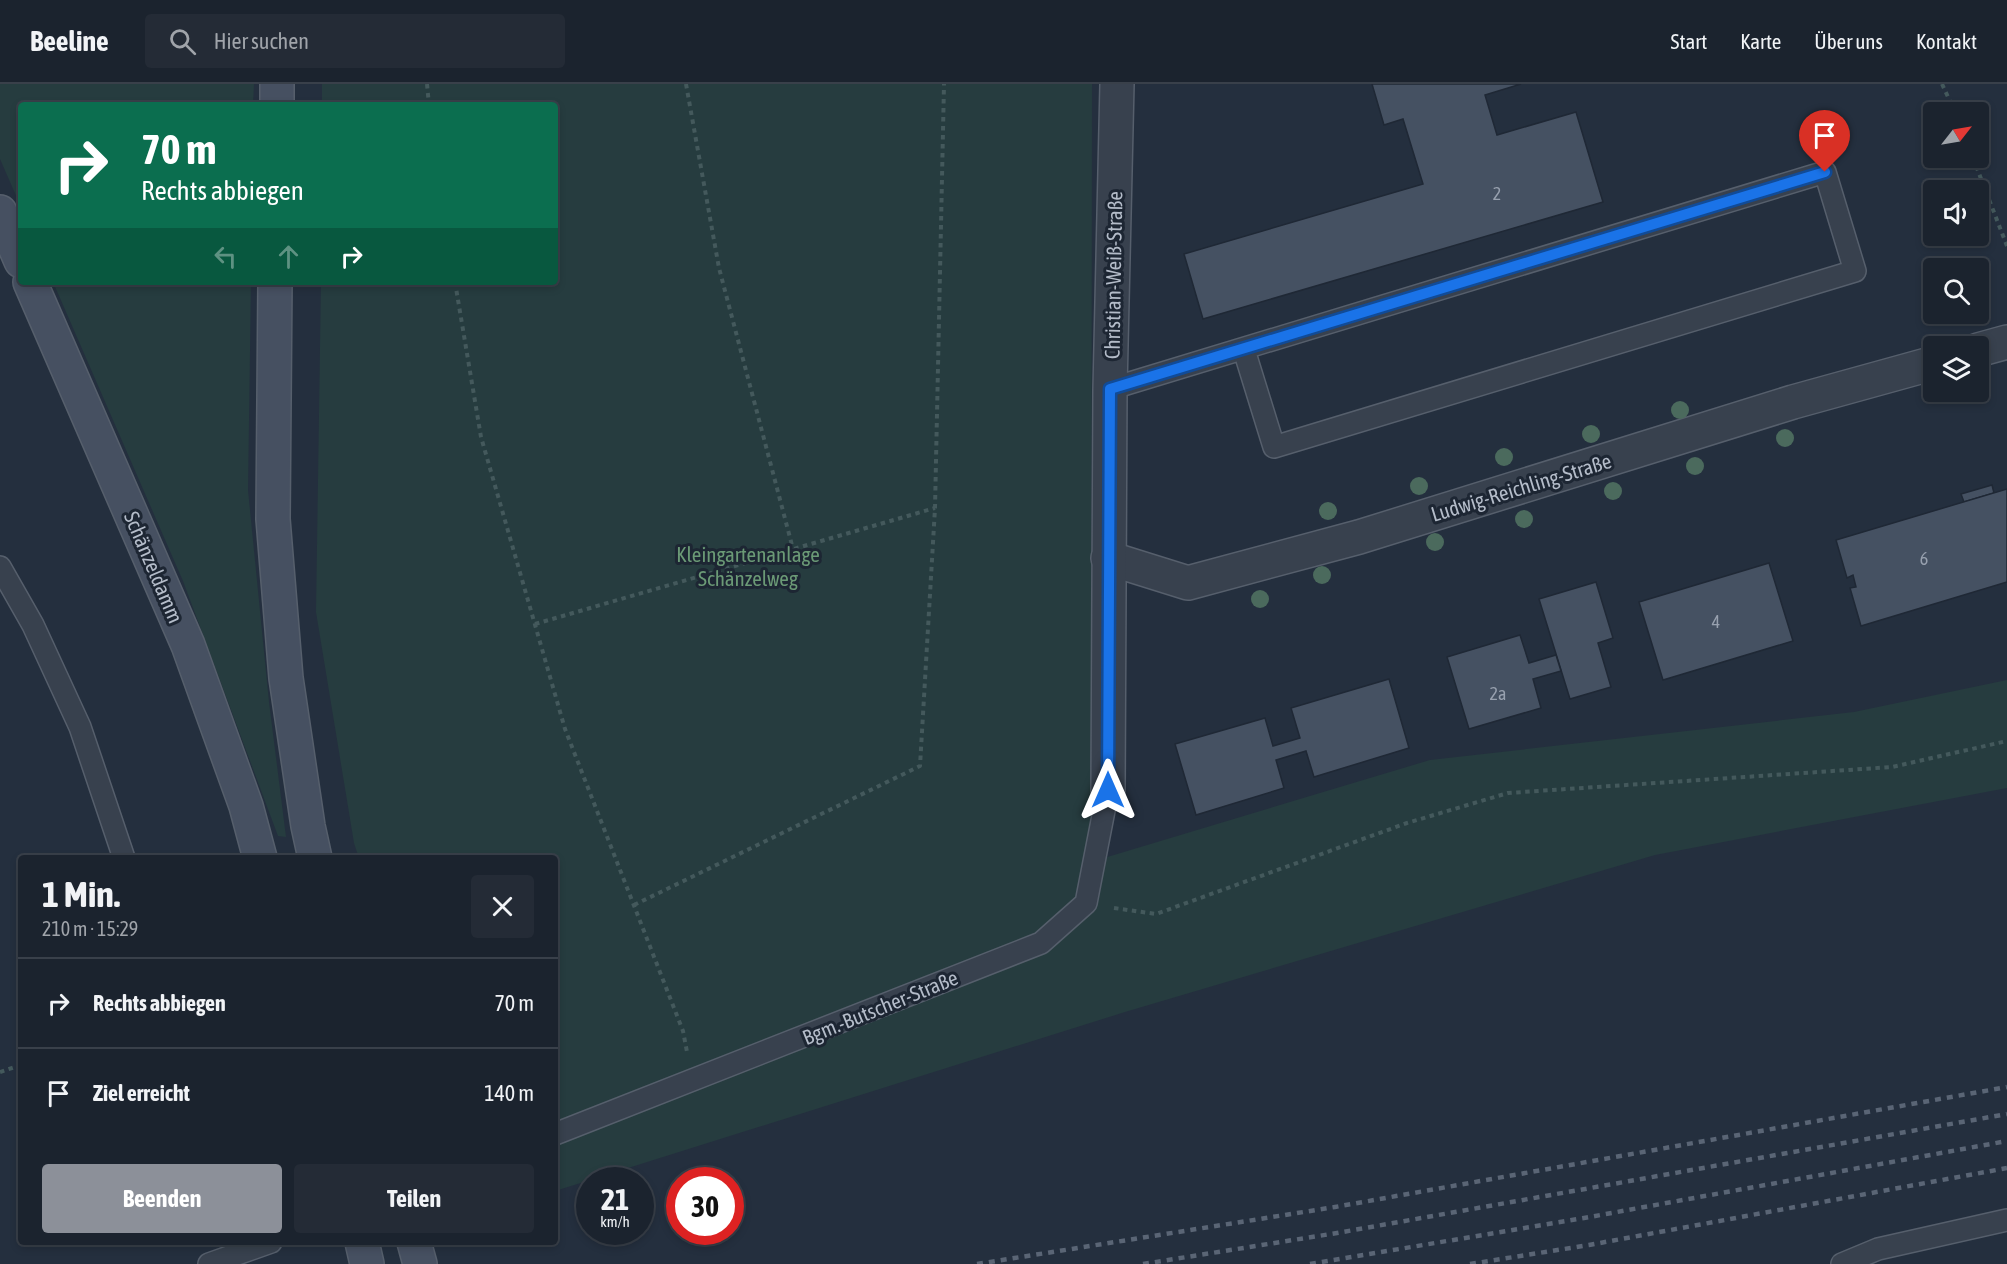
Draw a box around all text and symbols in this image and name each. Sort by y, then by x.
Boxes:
search box [145,14,565,68]
text: Beeline [30,25,109,57]
icon: search [166,25,199,58]
text: Hier suchen [214,28,309,54]
text: Start [1671,29,1707,53]
text: Karte [1740,29,1781,53]
text: Über uns [1814,29,1883,53]
text: Kontakt [1916,29,1977,53]
north arrow [1923,102,1989,168]
map controls [1923,102,1989,402]
pin [1799,110,1850,172]
icon: arrive [1808,119,1841,152]
text: 70 m [141,125,216,173]
icon: right [42,126,120,204]
text: Rechts abbiegen [141,175,304,206]
button: sound [1923,180,1989,246]
house number: 2 [1493,183,1501,204]
street label: Christian-Weiß-Straße [1100,191,1126,359]
icon: left [209,240,242,273]
icon: ahead [272,240,305,273]
icon: right [335,240,368,273]
button: search [1923,258,1989,324]
button: layers [1923,336,1989,402]
street label: Ludwig-Reichling-Straße [1428,448,1614,526]
street label: Schänzeldamm [120,508,188,626]
park label: Kleingartenanlage Schänzelweg [676,542,820,590]
house number: 6 [1920,548,1928,569]
house number: 4 [1712,611,1720,632]
house number: 2a [1490,683,1506,704]
position arrow [1076,758,1140,822]
text: 1 Min. [42,873,120,915]
button: close [471,875,534,938]
text: 210 m · 15:29 [42,917,138,940]
street label: Bgm.-Butscher-Straße [799,965,961,1049]
icon: right [42,987,75,1020]
text: Rechts abbiegen [93,990,226,1016]
text: 70 m [494,990,534,1016]
icon: arrive [42,1077,75,1110]
text: Ziel erreicht [93,1080,190,1106]
text: 140 m [484,1080,534,1106]
button: Beenden [42,1164,282,1233]
button: Teilen [294,1164,534,1233]
speed limit sign: 30 [666,1167,744,1245]
text: 21 [601,1182,629,1216]
text: km/h [600,1213,630,1230]

